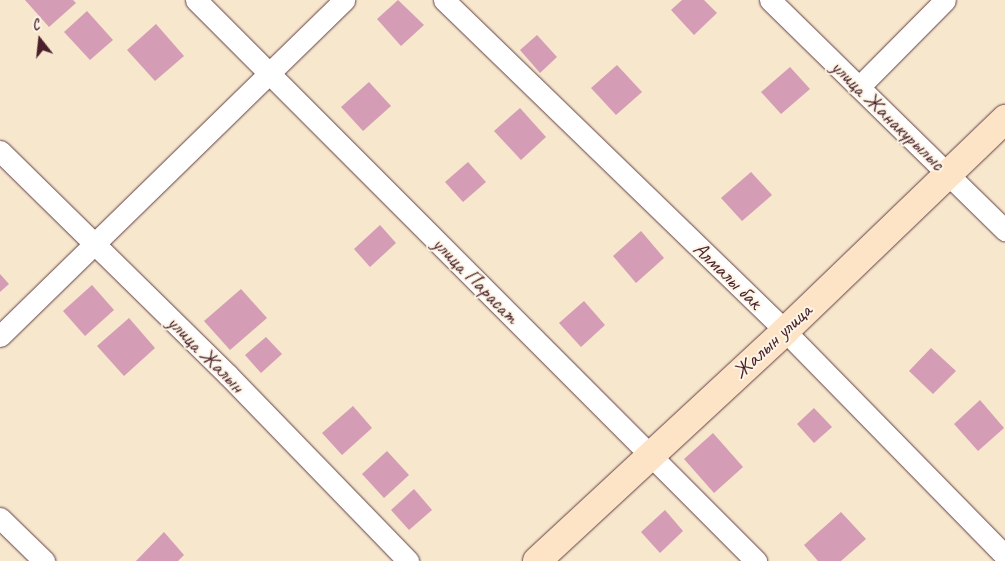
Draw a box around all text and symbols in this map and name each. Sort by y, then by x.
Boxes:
north arrow [15,15,65,65]
text: С [30,16,41,34]
street label: улица Жанакурылыс [826,54,950,176]
street label: улица Парасат [428,232,524,328]
street label: Алмалы бак [688,236,768,314]
street label: Жалын улица [727,298,817,384]
street label: улица Жалын [162,310,250,398]

